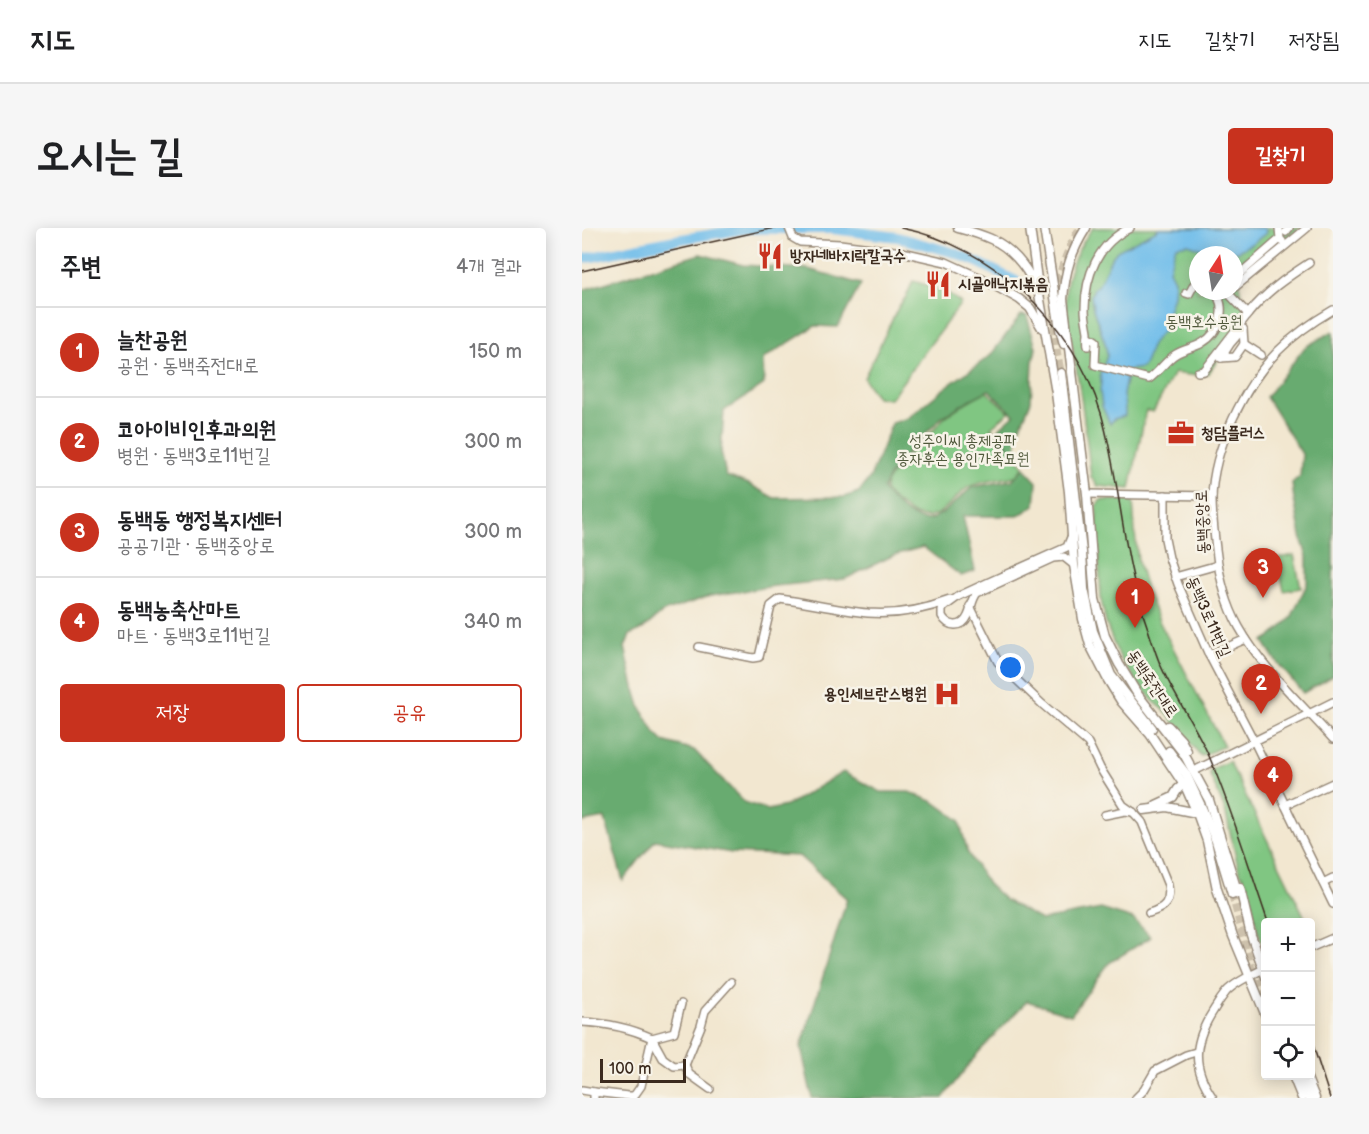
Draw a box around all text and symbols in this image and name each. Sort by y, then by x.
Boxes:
text: 지도 [30,24,75,57]
text: 지도 [1138,28,1172,53]
text: 길찾기 [1205,28,1255,53]
text: 저장됨 [1288,28,1339,53]
button: 길찾기 [1228,128,1333,184]
text: 오시는 길 [36,131,183,182]
restaurant icon: 방자네바지락칼국수 [755,241,785,271]
north arrow [1189,246,1243,300]
place label: 방자네바지락칼국수 [790,247,906,266]
text: 주변 [60,252,102,283]
text: 4개 결과 [456,255,522,279]
restaurant icon: 시골애낙지볶음 [923,269,953,299]
place label: 시골애낙지볶음 [958,275,1048,294]
park label: 동백호수공원 [1165,313,1243,332]
text: 늘찬공원 [117,327,188,354]
text: 1 [75,340,84,364]
text: 150 m [469,340,522,364]
text: 공원 · 동백죽전대로 [117,354,259,378]
text: 코아이비인후과의원 [117,417,276,444]
office icon: 청담플러스 [1166,418,1196,448]
place label: 청담플러스 [1201,424,1265,443]
text: 2 [74,430,85,454]
text: 300 m [464,430,522,454]
park label: 성주이씨 총제공파 종자후손 용인가족묘원 [896,432,1030,469]
text: 병원 · 동백3로11번길 [117,444,270,468]
street label: 동백중앙로 [1192,490,1214,554]
text: 동백동 행정복지센터 [117,507,282,534]
text: 3 [74,520,85,544]
text: 300 m [464,520,522,544]
text: 공공기관 · 동백중앙로 [117,534,275,558]
pin: 3 [1244,548,1282,598]
street label: 동백3로11번길 [1182,574,1234,661]
pin: 1 [1116,578,1154,628]
text: 동백농축산마트 [117,597,241,624]
text: 4 [74,610,85,634]
text: 340 m [464,610,522,634]
text: 마트 · 동백3로11번길 [117,624,270,648]
street label: 동백죽전대로 [1123,647,1181,721]
your location [996,653,1025,682]
pin: 2 [1242,664,1280,714]
hospital icon: 용인세브란스병원 [932,679,962,709]
button: 저장 [60,684,285,742]
button: 공유 [297,684,522,742]
place label: 용인세브란스병원 [824,685,927,704]
pin: 4 [1254,756,1292,806]
map controls [1261,918,1315,1080]
button: + [1261,918,1315,972]
button: − [1261,972,1315,1026]
button: locate [1261,1026,1315,1080]
scale bar [600,1056,686,1084]
text: 100 m [609,1060,652,1079]

